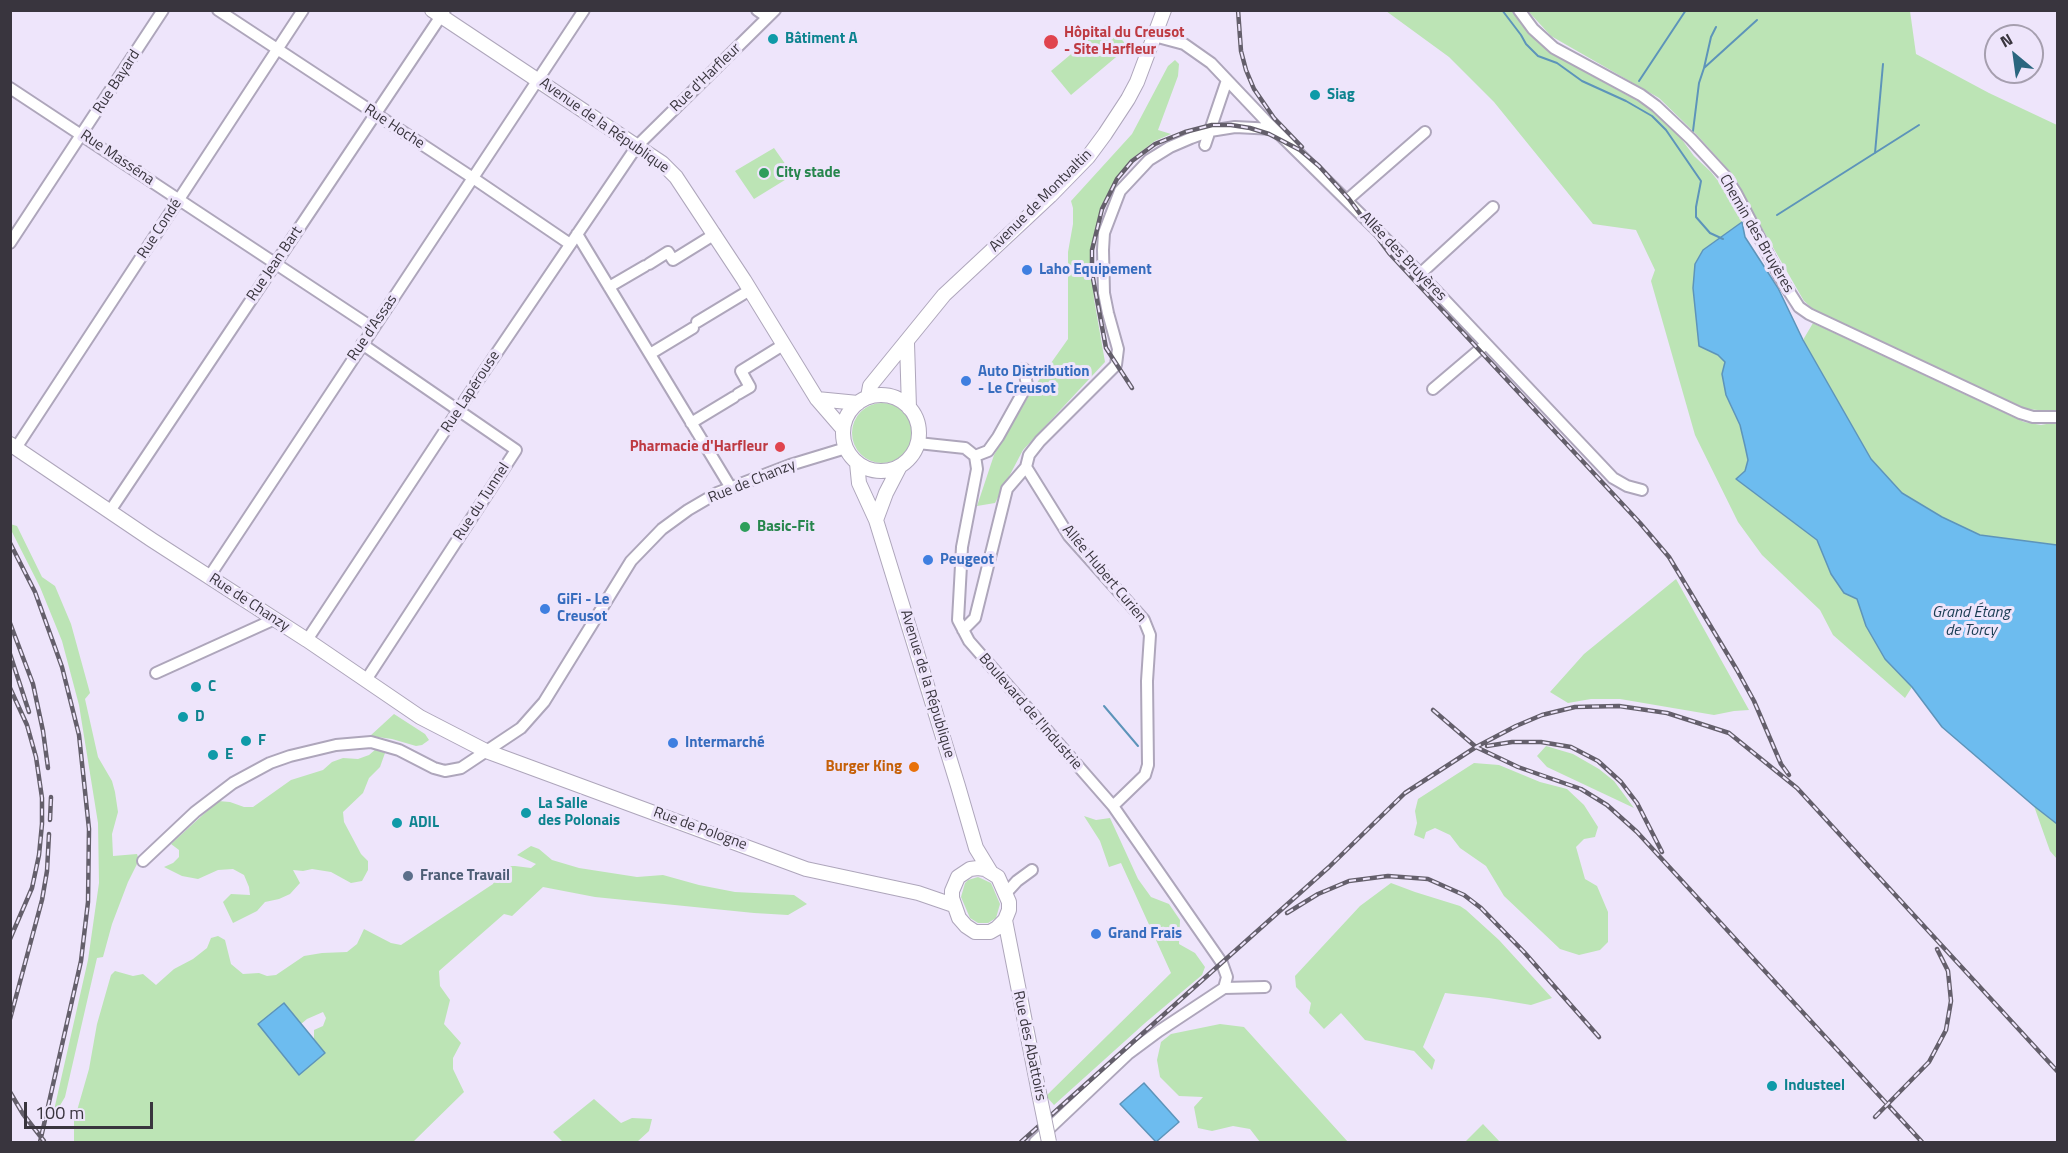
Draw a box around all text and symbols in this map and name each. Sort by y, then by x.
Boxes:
place label: Hôpital du Creusot - Site Harfleur [1064,24,1185,59]
north arrow [1984,24,2044,84]
text: N [1996,27,2017,53]
place label: Bâtiment A [785,30,857,48]
marker: Bâtiment A [766,32,780,46]
marker: Hôpital du Creusot - Site Harfleur [1042,33,1060,51]
street label: Rue d'Harfleur [667,40,745,116]
street label: Rue Bayard [90,47,144,117]
street label: Avenue de la République [536,74,672,178]
place label: Siag [1327,86,1355,104]
marker: Siag [1308,88,1322,102]
street label: Rue Hoche [361,101,427,153]
street label: Rue Masséna [77,127,157,189]
street label: Avenue de Montvaltin [986,146,1096,256]
place label: City stade [776,164,840,182]
marker: City stade [757,166,771,180]
street label: Chemin des Bruyères [1715,172,1797,296]
street label: Rue Condé [134,196,186,262]
street label: Allée des Bruyères [1356,209,1450,305]
street label: Rue Jean Bart [244,223,306,305]
place label: Laho Equipement [1039,261,1152,279]
marker: Laho Equipement [1020,263,1034,277]
street label: Rue d'Assas [344,292,402,364]
street label: Rue Lapérouse [438,348,504,436]
place label: Auto Distribution - Le Creusot [978,363,1090,398]
marker: Auto Distribution - Le Creusot [959,374,973,388]
place label: Pharmacie d'Harfleur [630,438,768,456]
marker: Pharmacie d'Harfleur [773,440,787,454]
street label: Rue de Chanzy [706,456,798,508]
street label: Rue du Tunnel [450,460,514,544]
place label: Basic-Fit [757,518,815,536]
marker: Basic-Fit [738,520,752,534]
street label: Allée Hubert Curien [1058,522,1150,626]
place label: Peugeot [940,551,994,569]
marker: Peugeot [921,553,935,567]
street label: Rue de Chanzy [205,570,293,636]
place label: GiFi - Le Creusot [557,591,609,626]
marker: GiFi - Le Creusot [538,602,552,616]
water label: Grand Étang de Torcy [1932,603,2010,641]
street label: Avenue de la République [896,608,958,760]
street label: Boulevard de l'Industrie [975,650,1085,774]
place label: C [208,678,216,696]
marker: C [189,680,203,694]
place label: D [195,708,205,726]
marker: D [176,710,190,724]
place label: F [258,732,266,750]
marker: F [239,734,253,748]
place label: Intermarché [685,734,765,752]
marker: Intermarché [666,736,680,750]
place label: E [225,746,233,764]
marker: E [206,748,220,762]
place label: Burger King [825,758,902,776]
marker: Burger King [907,760,921,774]
place label: La Salle des Polonais [538,795,620,830]
street label: Rue de Pologne [651,804,749,854]
marker: La Salle des Polonais [519,806,533,820]
place label: ADIL [409,814,439,832]
marker: ADIL [390,816,404,830]
place label: France Travail [420,867,510,885]
marker: France Travail [401,869,415,883]
place label: Grand Frais [1108,925,1182,943]
marker: Grand Frais [1089,927,1103,941]
street label: Rue des Abattoirs [1009,989,1049,1103]
place label: Industeel [1784,1077,1845,1095]
marker: Industeel [1765,1079,1779,1093]
scale bar [27,1090,156,1128]
text: 100 m [35,1099,84,1126]

